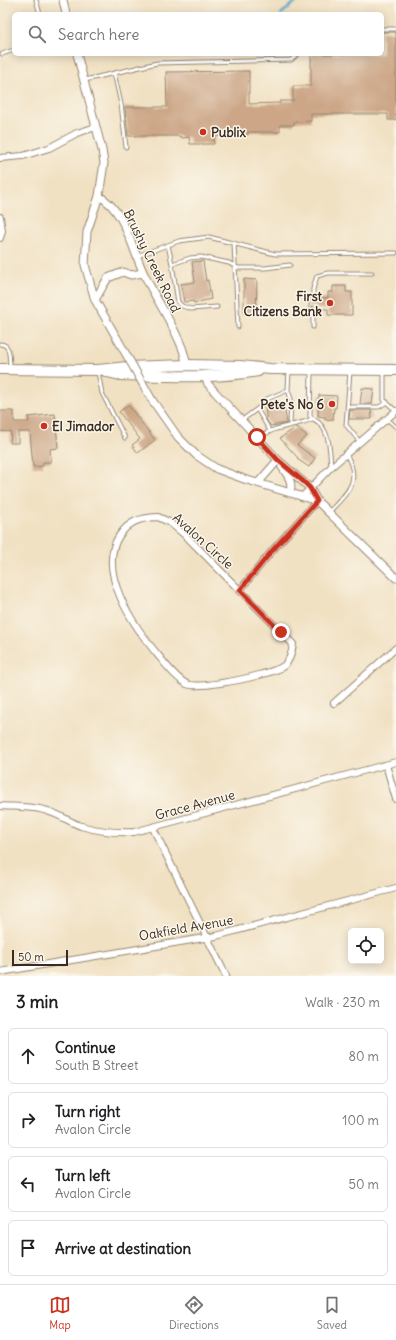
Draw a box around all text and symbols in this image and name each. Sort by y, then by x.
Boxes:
search box [12,12,384,56]
icon: search [26,23,48,45]
text: Search here [58,25,139,44]
place label: Publix [211,124,246,141]
marker: Publix [198,127,208,137]
street label: Brushy Creek Road [120,207,185,316]
place label: First Citizens Bank [244,288,323,320]
marker: First Citizens Bank [325,298,335,308]
place label: Pete's No 6 [260,396,324,413]
marker: Pete's No 6 [327,399,337,409]
place label: El Jimador [52,418,115,435]
marker: El Jimador [39,421,49,431]
route start [248,428,266,446]
street label: Avalon Circle [169,509,237,573]
route end [272,623,290,641]
street label: Grace Avenue [153,786,237,824]
street label: Oakfield Avenue [137,911,235,945]
map controls [348,928,384,964]
button: locate [348,928,384,964]
scale bar [12,948,68,967]
text: 50 m [18,950,44,964]
text: 3 min [16,991,58,1013]
text: Walk · 230 m [305,994,380,1011]
text: Continue [55,1038,116,1057]
icon: ahead [17,1045,39,1067]
text: 80 m [348,1048,379,1065]
text: South B Street [55,1057,138,1074]
text: Turn right [55,1102,120,1121]
icon: right [17,1109,39,1131]
text: 100 m [342,1112,379,1129]
text: Avalon Circle [55,1121,131,1138]
text: Turn left [55,1166,110,1185]
icon: left [17,1173,39,1195]
text: 50 m [348,1176,379,1193]
text: Avalon Circle [55,1185,131,1202]
icon: arrive [17,1237,39,1259]
text: Arrive at destination [55,1239,191,1258]
tab: Map [49,1294,71,1332]
tab: Directions [169,1294,219,1332]
tab: Saved [317,1294,347,1332]

